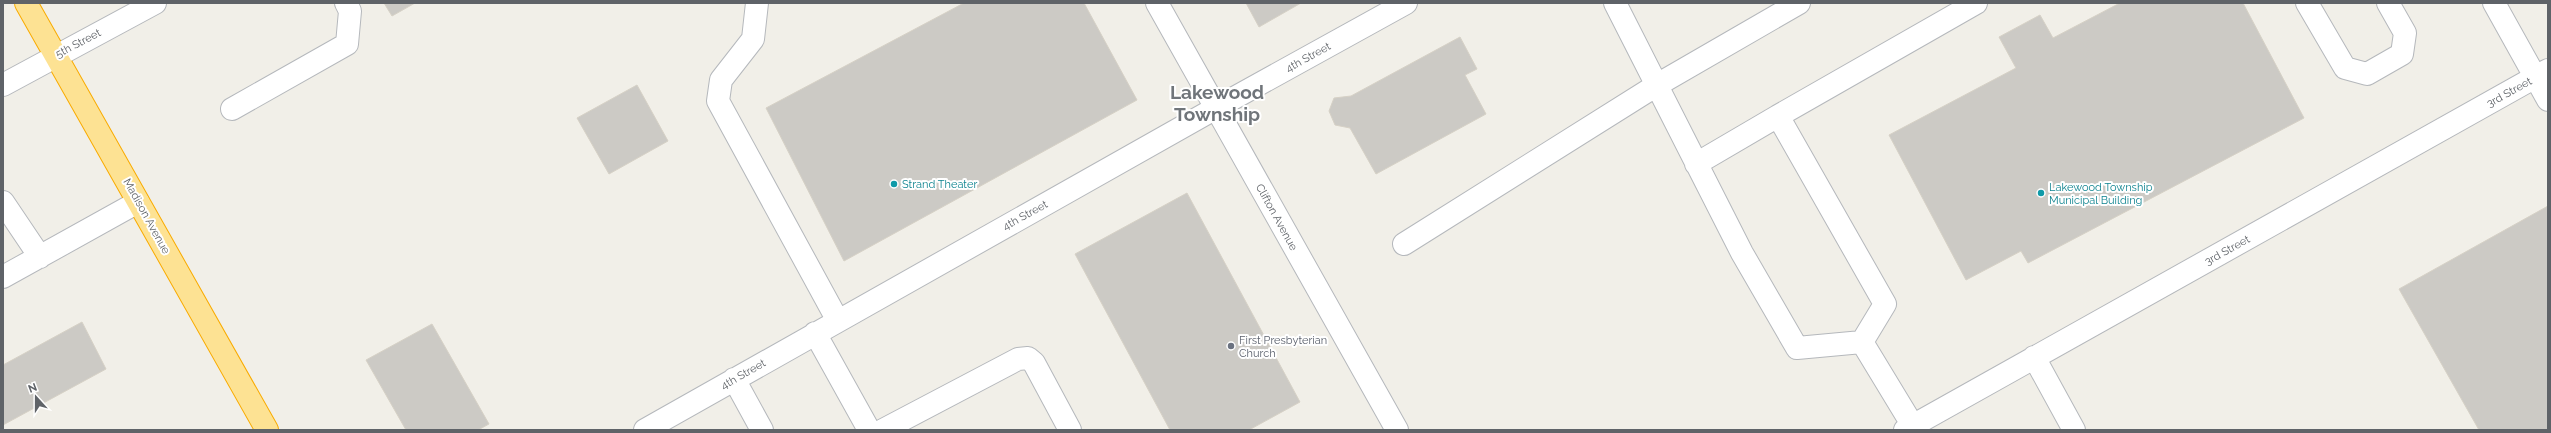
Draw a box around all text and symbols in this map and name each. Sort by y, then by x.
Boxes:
street label: 5th Street [53,26,103,61]
street label: 4th Street [1283,40,1333,75]
street label: 3rd Street [2484,75,2534,110]
district label: Lakewood Township [1170,81,1264,125]
street label: Madison Avenue [120,176,173,257]
place label: Strand Theater [902,178,977,191]
marker: Strand Theater [889,179,899,189]
place label: Lakewood Township Municipal Building [2049,181,2153,207]
street label: Clifton Avenue [1253,182,1300,253]
marker: Lakewood Township Municipal Building [2036,188,2046,198]
street label: 4th Street [1000,198,1050,233]
street label: 3rd Street [2202,233,2252,268]
place label: First Presbyterian Church [1239,334,1327,360]
marker: First Presbyterian Church [1226,341,1236,351]
street label: 4th Street [719,356,768,392]
north arrow [16,377,56,417]
text: N [26,381,39,396]

